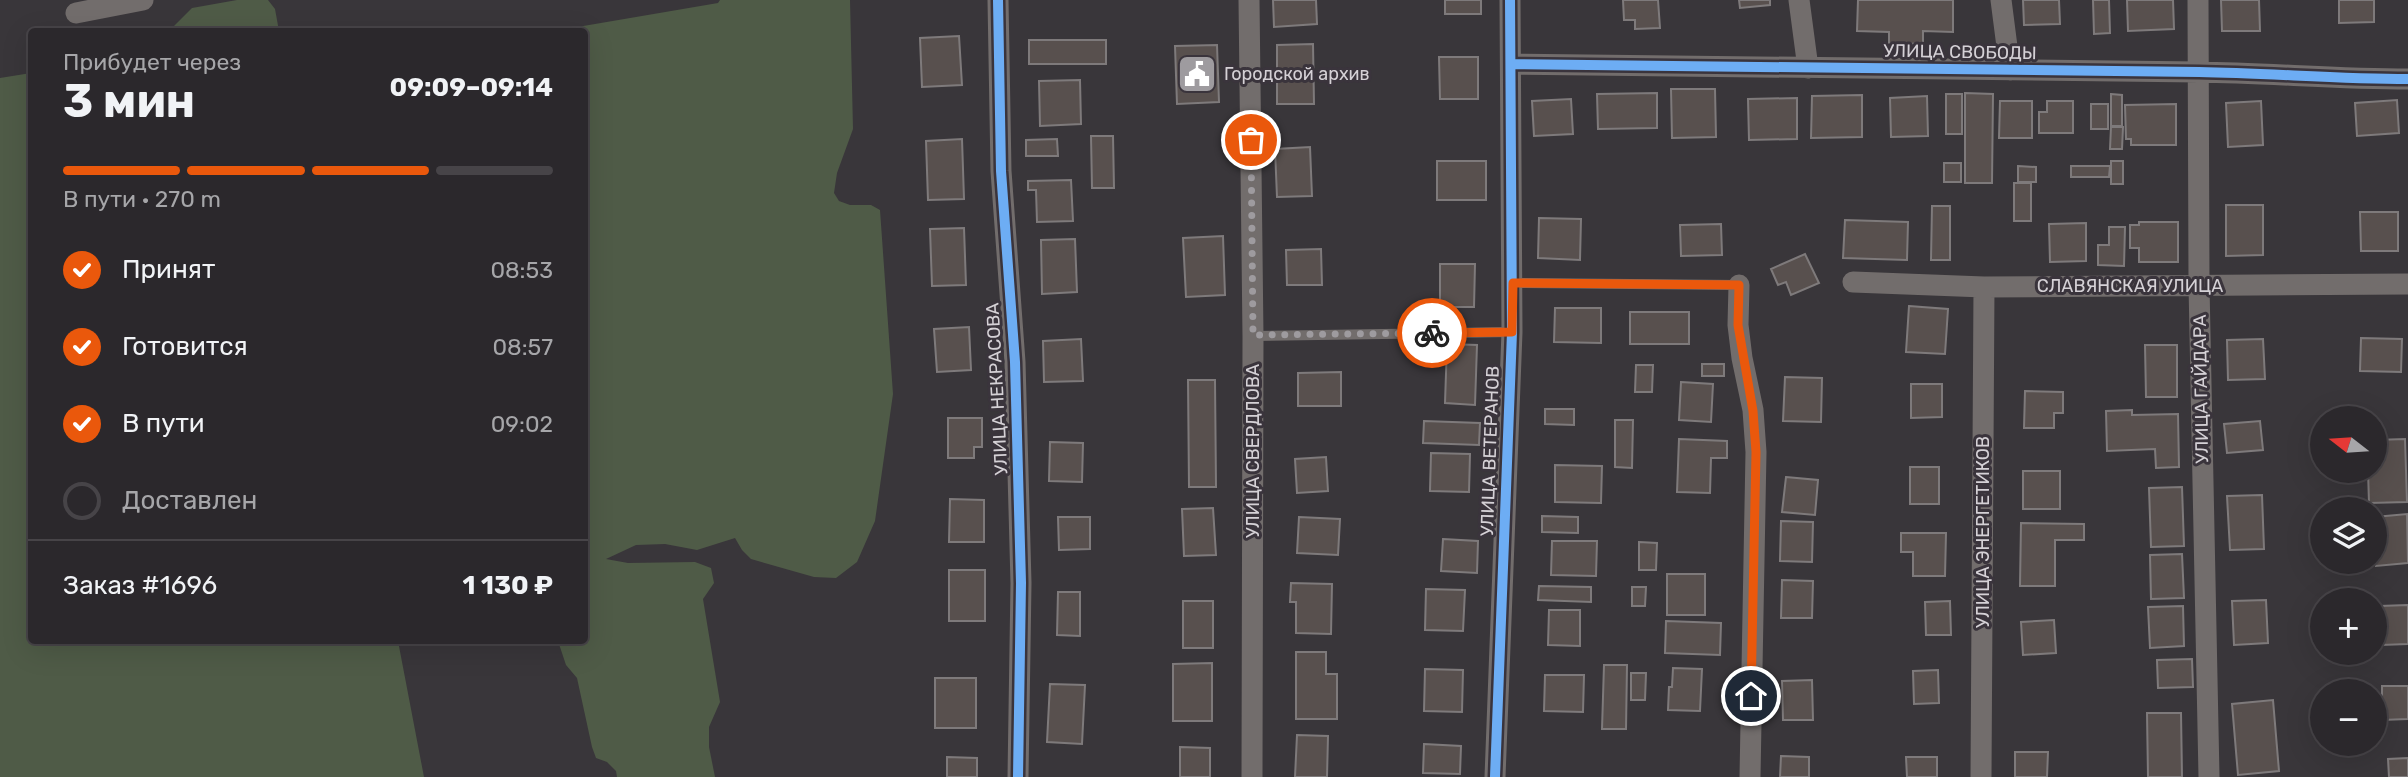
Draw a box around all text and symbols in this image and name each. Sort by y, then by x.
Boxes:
street label: УЛИЦА СВОБОДЫ [1883,40,2037,64]
text: Прибудет через [63,48,241,76]
public building icon: Городской архив [1176,53,1218,95]
place label: Городской архив [1224,63,1370,85]
text: 09:09–09:14 [390,72,553,103]
text: 3 мин [63,74,195,129]
pin [1221,110,1281,170]
icon: bag [1232,121,1270,159]
text: В пути · 270 m [63,185,221,213]
icon: check [63,251,101,289]
text: Принят [122,254,215,285]
text: 08:53 [490,256,553,284]
street label: СЛАВЯНСКАЯ УЛИЦА [2037,275,2223,297]
courier [1397,298,1467,368]
street label: УЛИЦА НЕКРАСОВА [981,302,1013,476]
icon: bike [1413,314,1451,352]
street label: УЛИЦА ГАЙДАРА [2189,314,2213,464]
icon: check [63,328,101,366]
text: Готовится [122,331,248,362]
text: 08:57 [492,333,553,361]
street label: УЛИЦА СВЕРДЛОВА [1242,364,1264,538]
street label: УЛИЦА ВЕТЕРАНОВ [1476,365,1504,537]
icon: check [63,405,101,443]
north arrow [2310,406,2387,483]
map controls [2310,406,2387,756]
text: В пути [122,408,205,439]
text: 09:02 [491,410,553,438]
street label: УЛИЦА ЭНЕРГЕТИКОВ [1972,436,1994,628]
text: Доставлен [122,485,257,516]
button: layers [2310,497,2387,574]
text: Заказ #1696 [63,570,217,601]
text: 1 130 ₽ [463,570,553,601]
button: + [2310,588,2387,665]
pin [1721,666,1781,726]
icon: home [1732,677,1770,715]
button: − [2310,679,2387,756]

